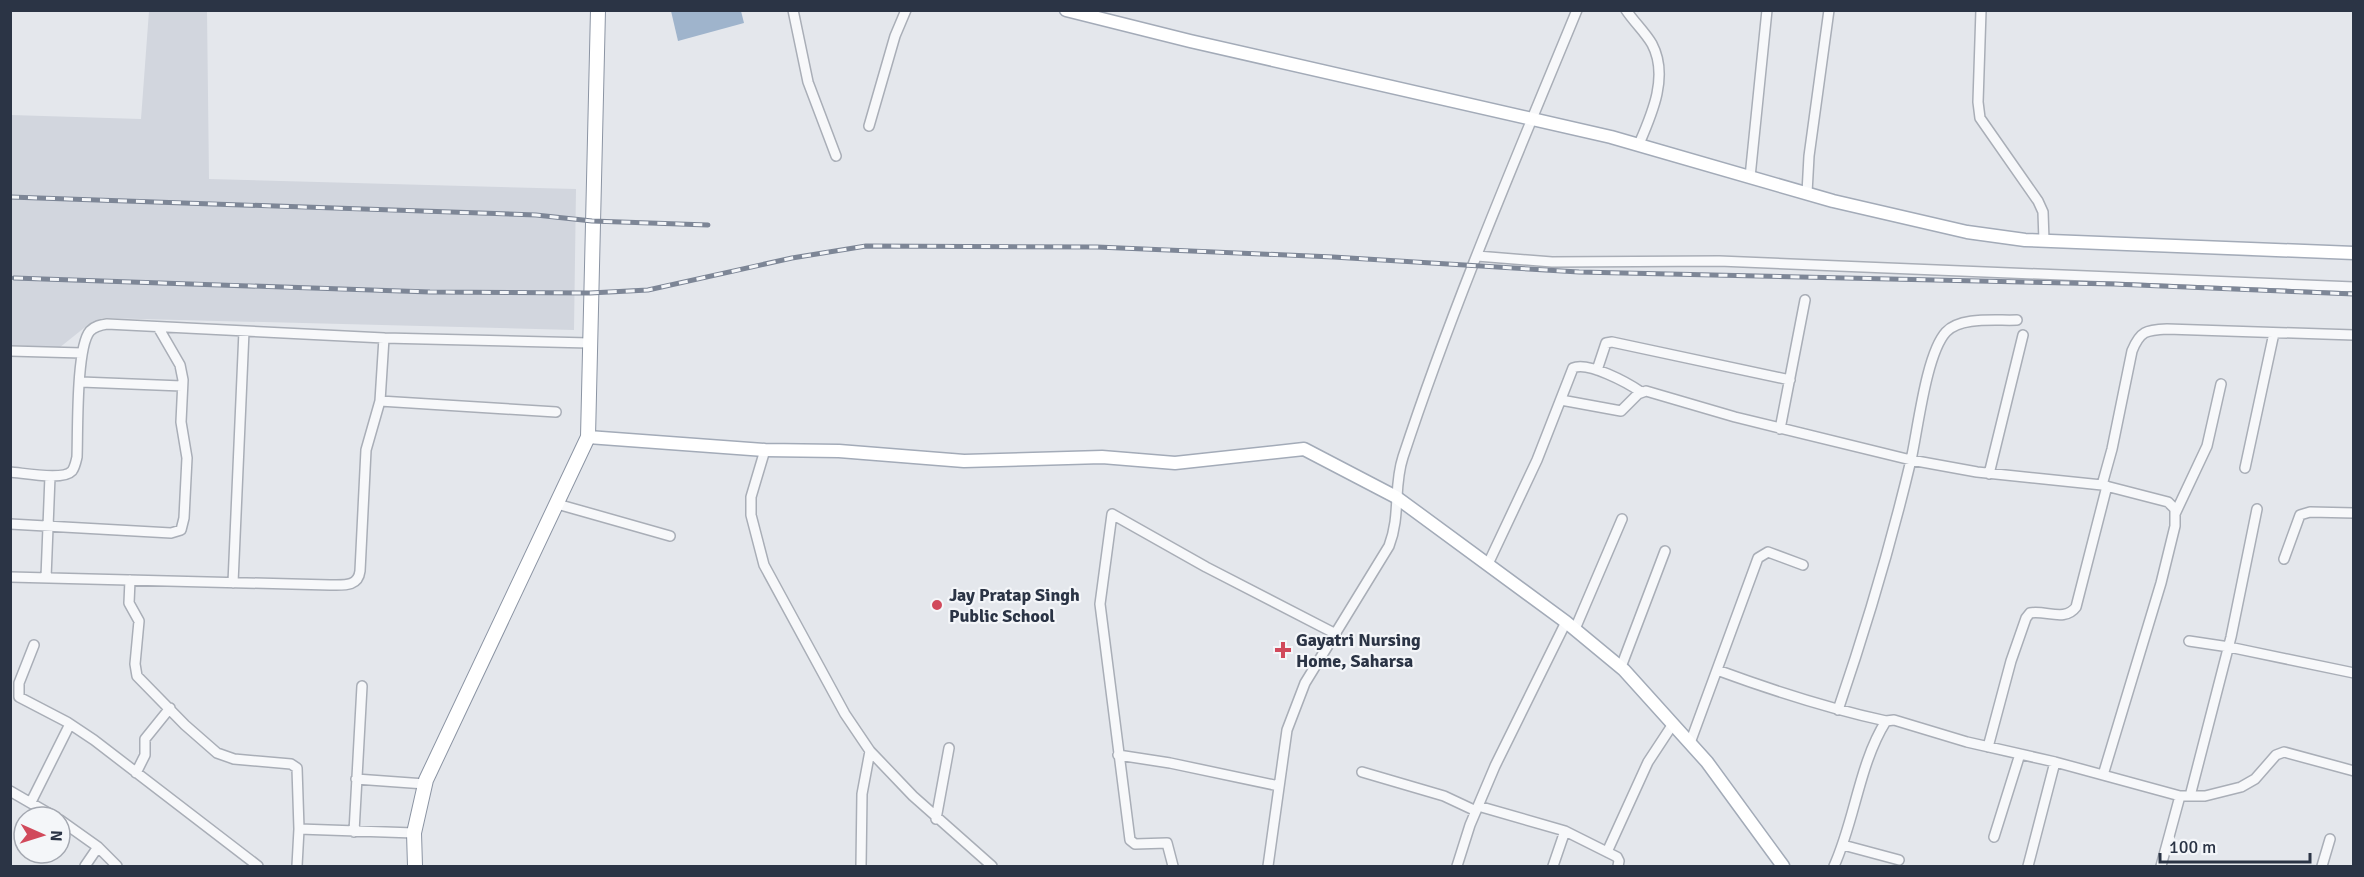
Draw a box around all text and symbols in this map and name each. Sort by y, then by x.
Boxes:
place label: Jay Pratap Singh Public School [949,584,1080,627]
marker: Jay Pratap Singh Public School [930,598,944,612]
place label: Gayatri Nursing Home, Saharsa [1296,629,1421,672]
marker: Gayatri Nursing Home, Saharsa [1274,641,1292,659]
north arrow [12,805,72,865]
scale bar [2160,826,2310,864]
text: N [46,830,66,842]
text: 100 m [2169,836,2216,858]

